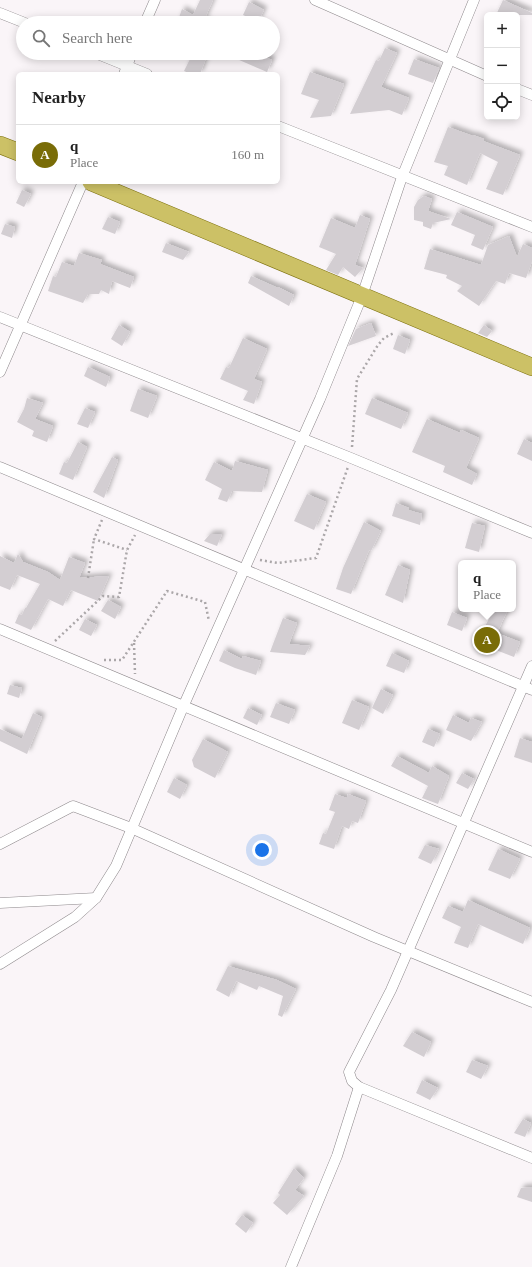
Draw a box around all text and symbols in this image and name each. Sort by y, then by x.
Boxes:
map controls [484,12,520,120]
button: + [484,12,520,48]
search box [16,16,280,60]
icon: search [30,27,52,49]
text: Search here [62,30,132,46]
button: − [484,48,520,84]
button: locate [484,84,520,120]
text: Nearby [32,88,86,107]
text: q [70,138,78,154]
text: A [40,147,50,162]
text: 160 m [231,147,264,162]
text: Place [70,155,98,170]
popup [458,560,516,612]
text: q [473,570,481,586]
text: Place [473,587,501,602]
pin: A [474,625,500,655]
your location [252,840,272,860]

